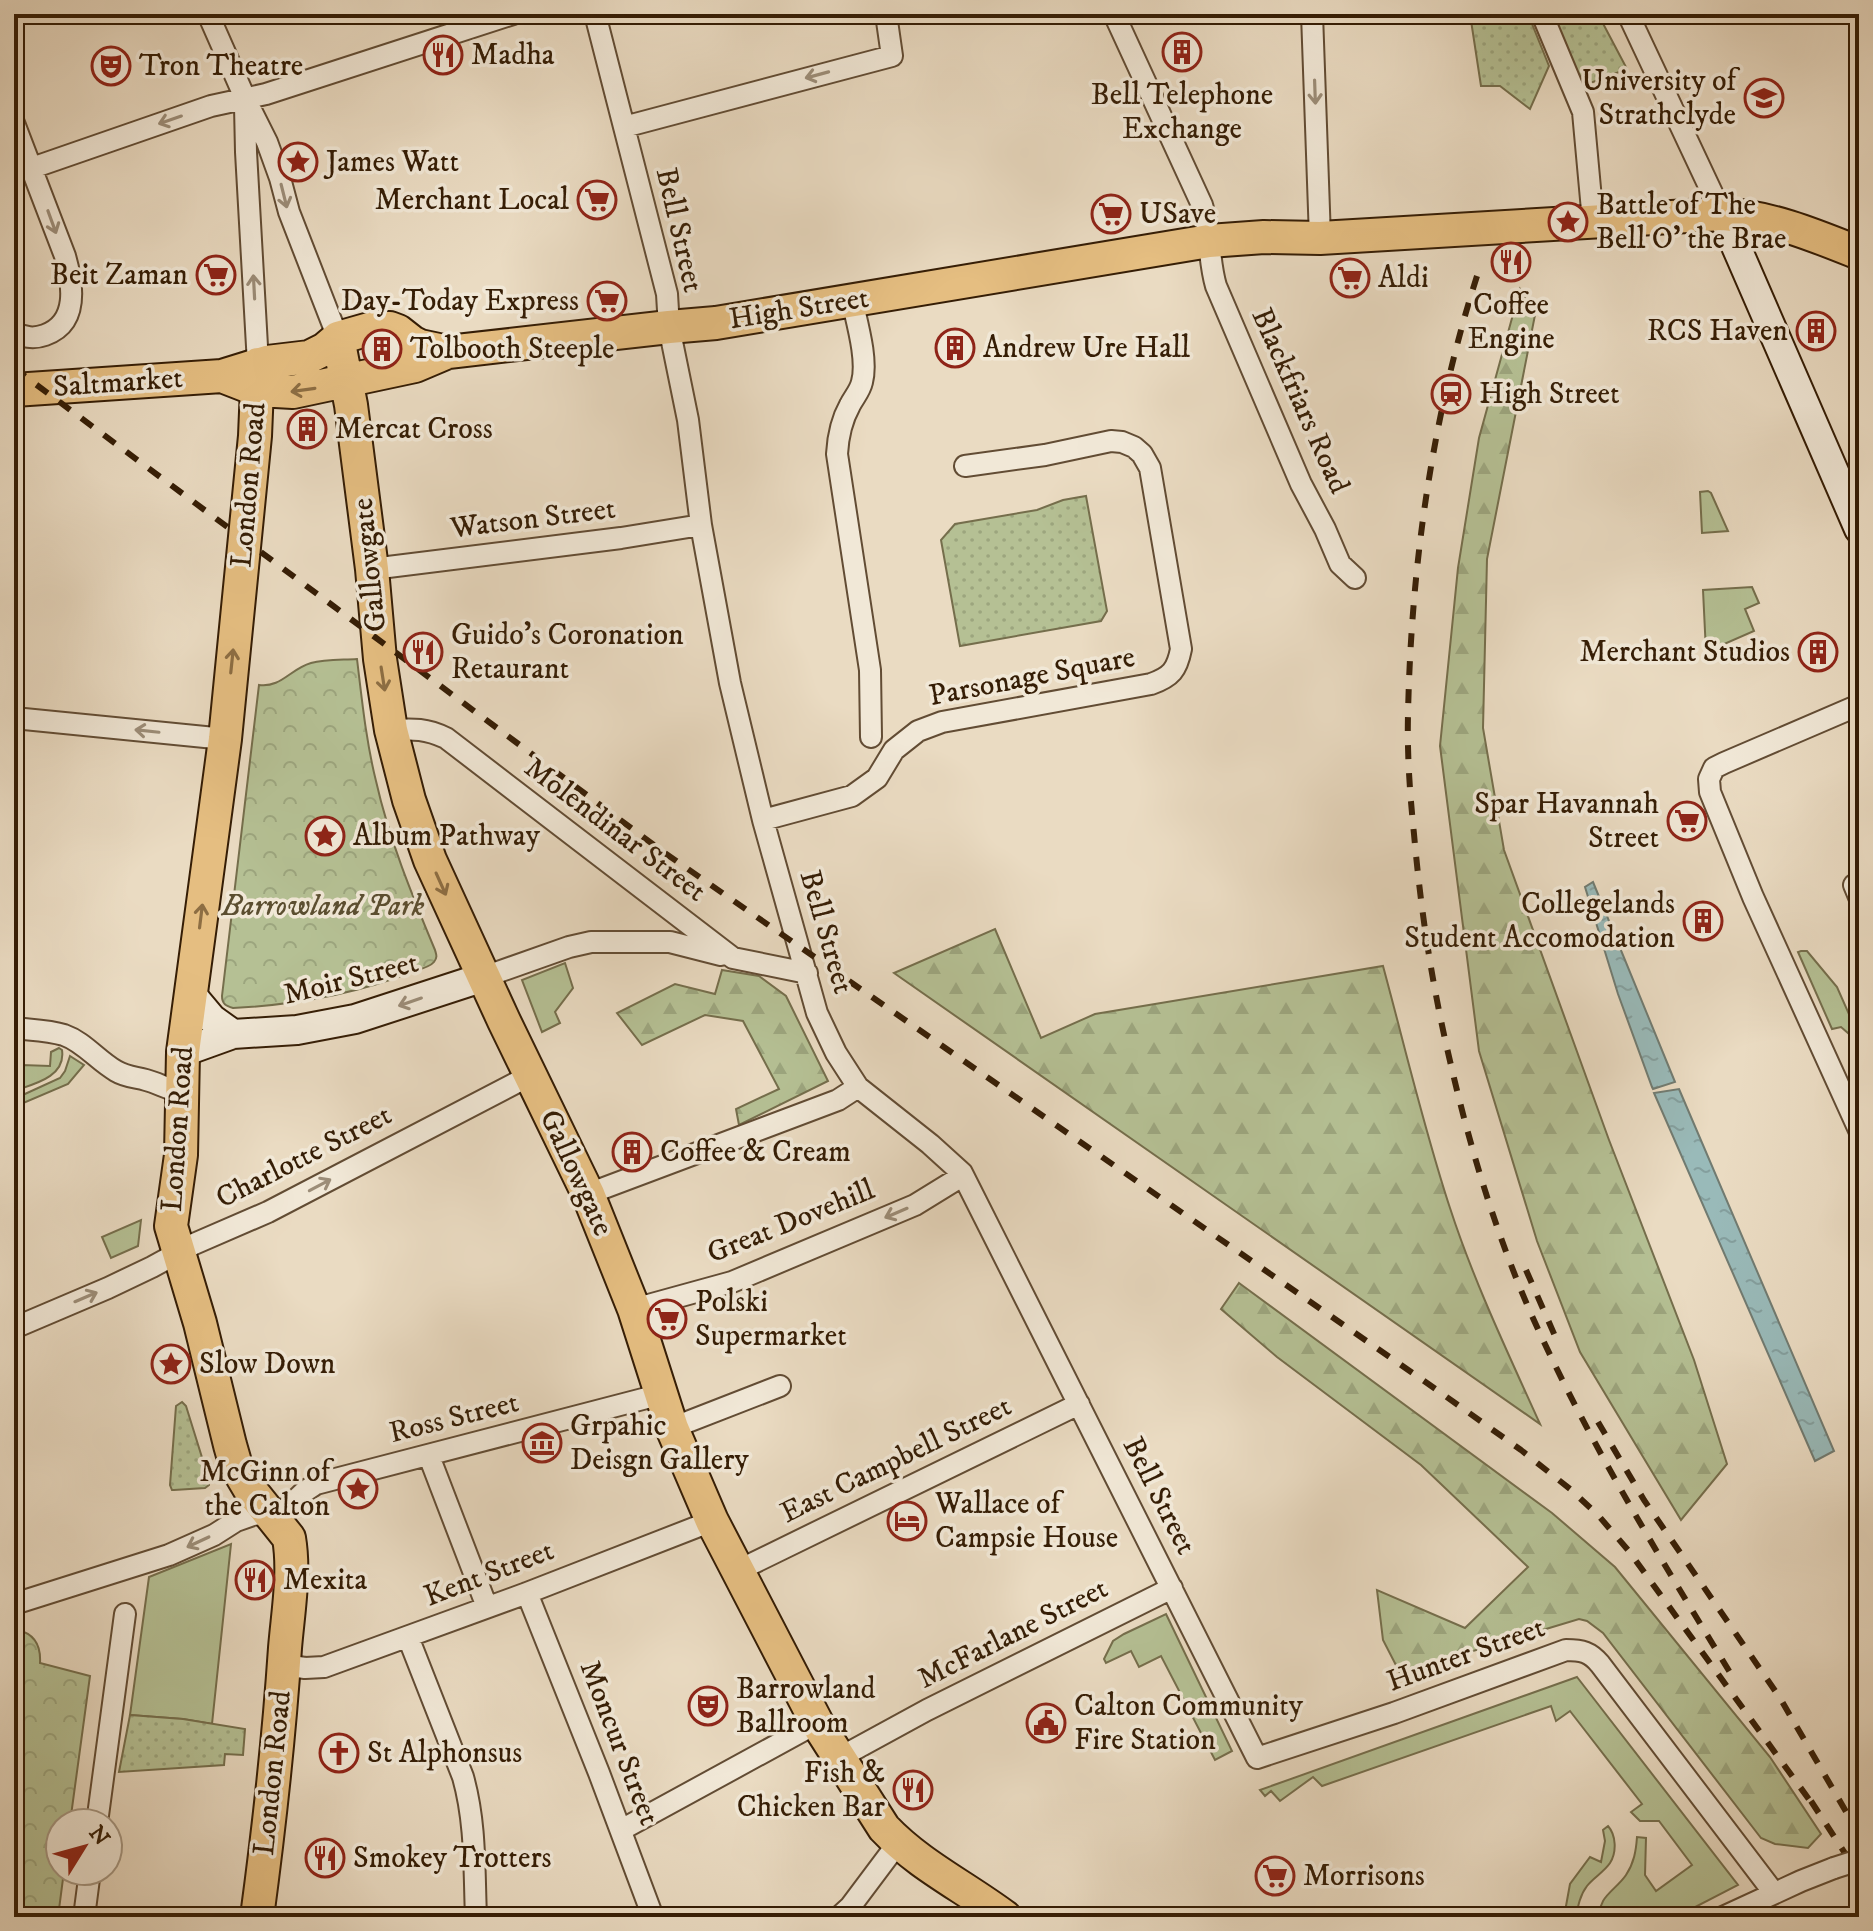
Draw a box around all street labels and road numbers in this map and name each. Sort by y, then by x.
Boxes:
street label: Bell Street [647,164,711,296]
street label: High Street [727,280,871,338]
street label: Blackfriars Road [1243,302,1357,500]
street label: Saltmarket [52,360,184,406]
street label: London Road [223,401,275,569]
street label: Watson Street [448,491,617,548]
street label: Gallowgate [345,496,395,634]
street label: Parsonage Square [926,639,1138,715]
street label: Molendinar Street [517,750,713,910]
street label: Bell Street [791,866,861,998]
street label: Moir Street [280,944,422,1014]
street label: London Road [154,1045,202,1213]
street label: Charlotte Street [210,1097,398,1217]
street label: Gallowgate [531,1104,621,1242]
street label: Great Dovehill [702,1172,880,1272]
street label: Ross Street [386,1384,522,1452]
street label: East Campbell Street [775,1388,1017,1532]
street label: Bell Street [1114,1431,1204,1561]
street label: Kent Street [419,1532,559,1616]
street label: McFarlane Street [912,1570,1114,1698]
street label: Hunter Street [1382,1609,1550,1701]
street label: Moncur Street [571,1656,667,1830]
street label: London Road [246,1689,300,1857]

